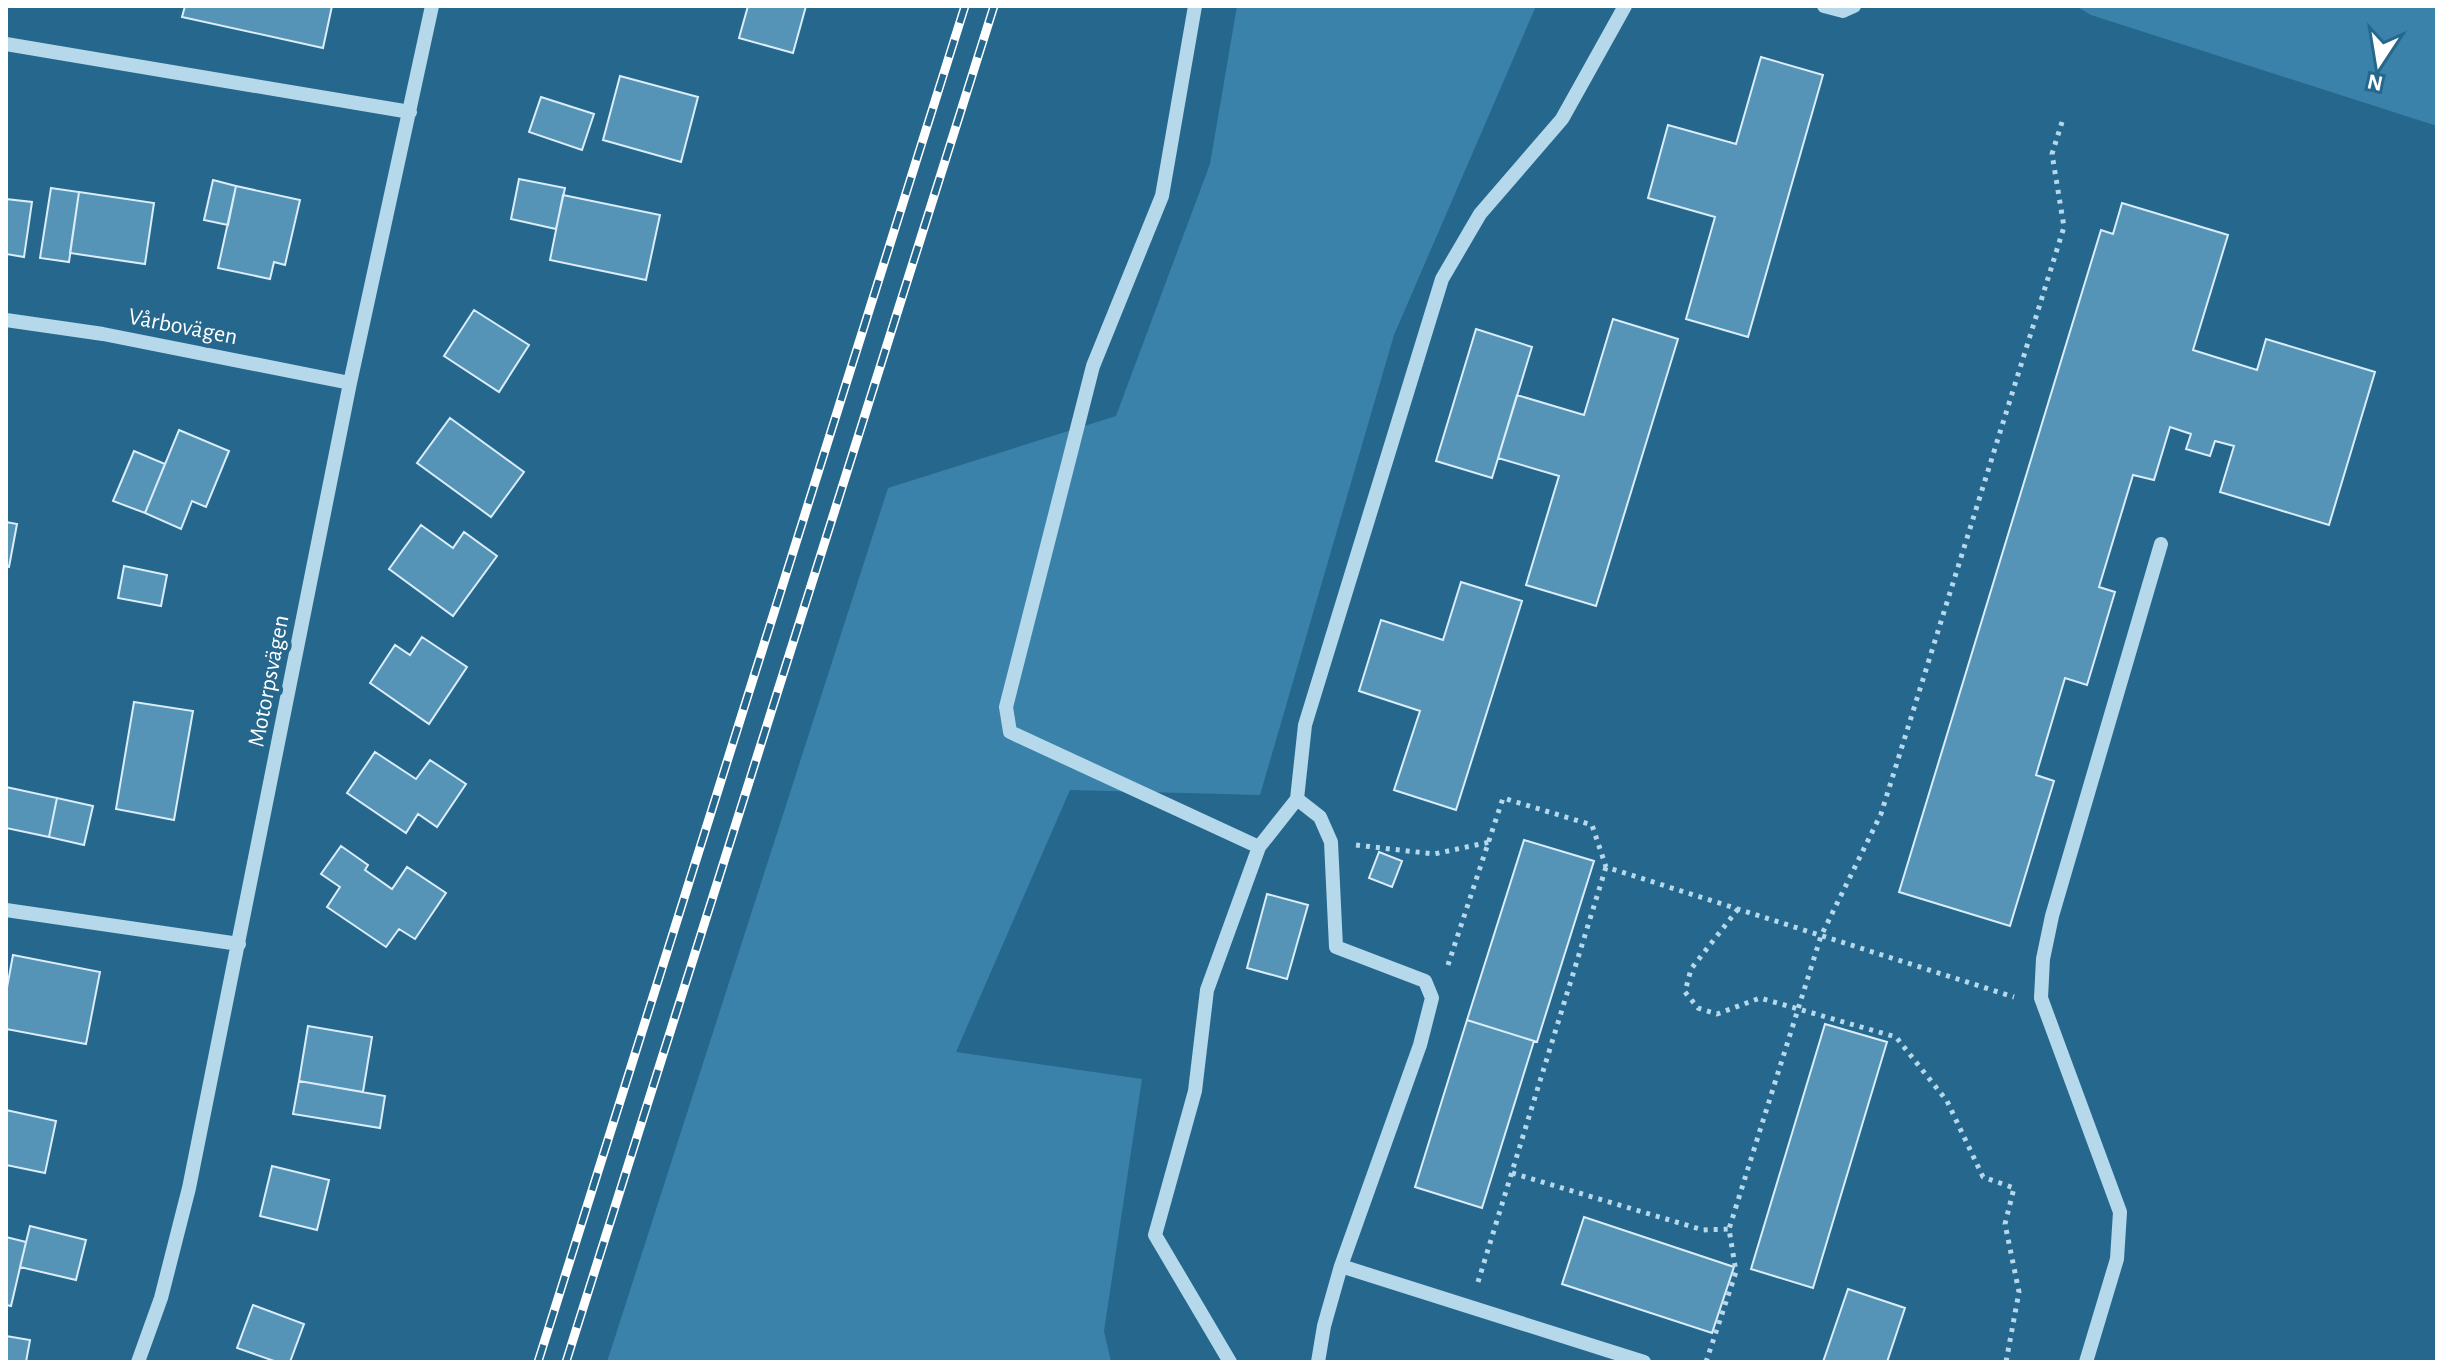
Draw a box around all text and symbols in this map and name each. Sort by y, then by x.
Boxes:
north arrow [2339,24,2419,104]
text: N [2365,70,2385,95]
street label: Vårbovägen [126,305,240,349]
street label: Motorpsvägen [244,613,294,749]

